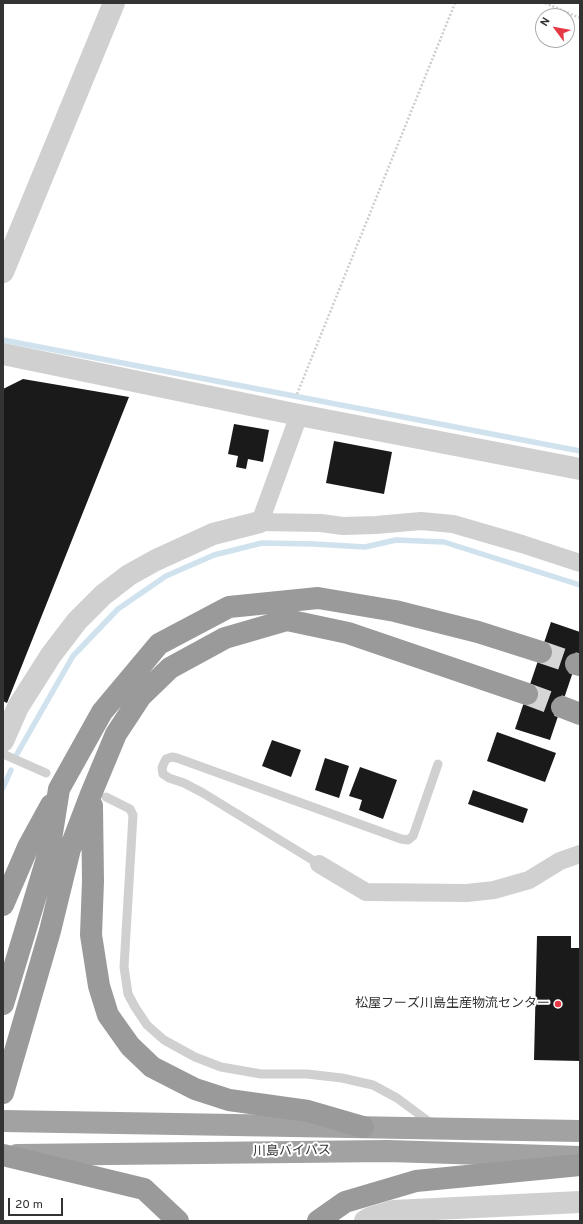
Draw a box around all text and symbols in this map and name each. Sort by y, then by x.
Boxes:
north arrow [535,8,575,48]
text: N [538,15,554,29]
place label: 松屋フーズ川島生産物流センター [355,996,550,1012]
marker: 松屋フーズ川島生産物流センター [553,999,563,1009]
street label: 川島バイパス [253,1144,331,1160]
scale bar [10,1190,65,1216]
text: 20 m [15,1197,43,1213]

